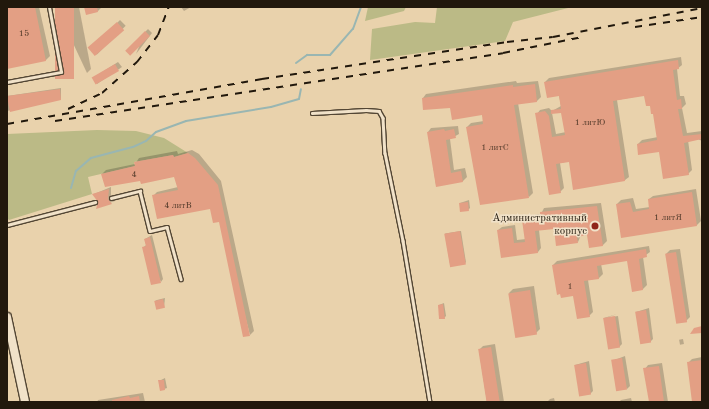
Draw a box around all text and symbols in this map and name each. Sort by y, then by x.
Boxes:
house number: 15 [19,29,29,39]
house number: 1 литЮ [575,118,605,128]
house number: 1 литС [481,143,509,153]
house number: 4 [131,170,137,180]
house number: 4 литВ [164,201,192,211]
place label: Административный корпус [492,213,587,239]
house number: 1 литЯ [654,213,682,223]
marker: Административный корпус [590,221,600,231]
house number: 1 [567,282,573,292]

